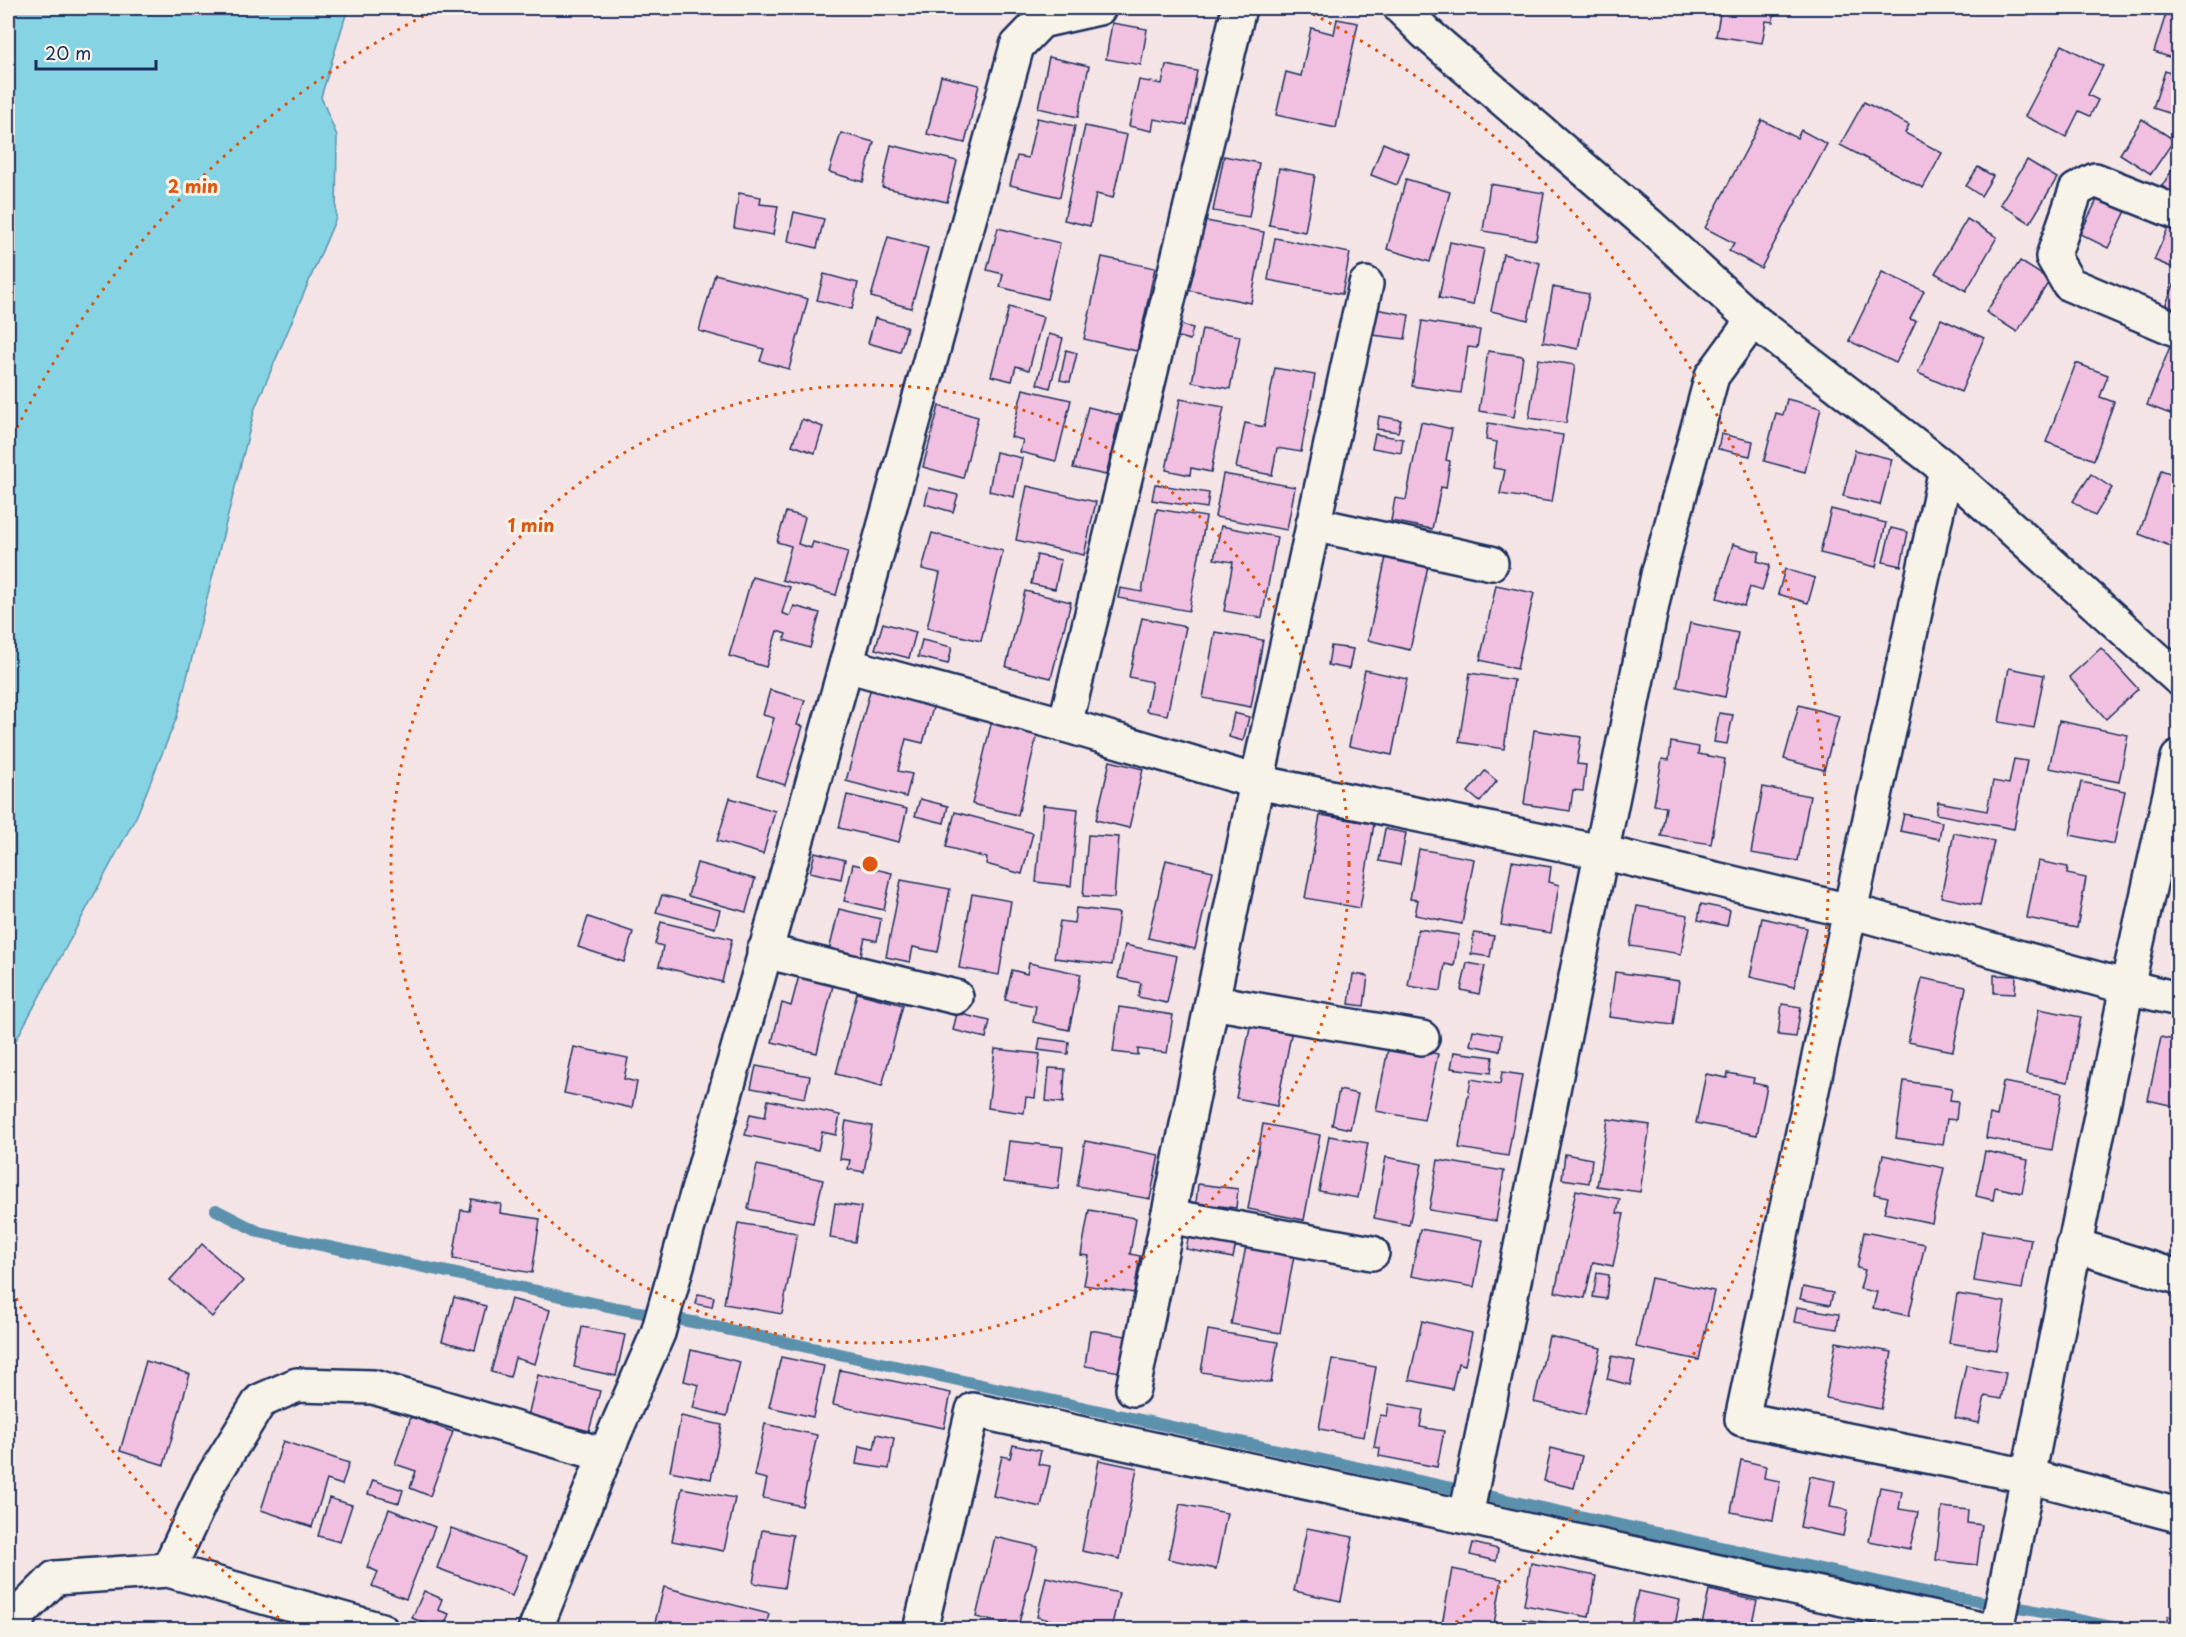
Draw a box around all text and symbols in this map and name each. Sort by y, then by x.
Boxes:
scale bar [36,33,156,71]
text: 20 m [45,39,91,66]
text: 2 min [168,172,218,199]
text: 1 min [508,511,554,538]
centre of rings [860,854,880,874]

